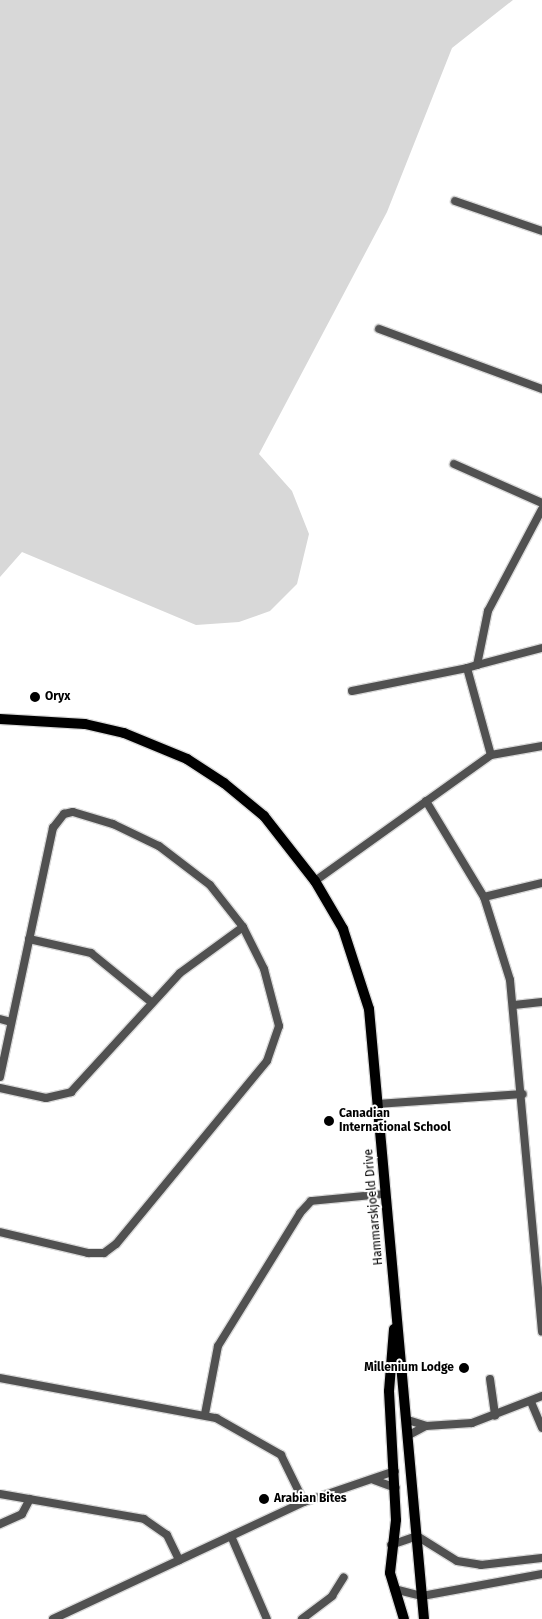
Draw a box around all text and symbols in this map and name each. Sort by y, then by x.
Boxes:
place label: Oryx [45,690,70,704]
marker: Oryx [29,691,41,703]
place label: Canadian International School [339,1107,451,1135]
marker: Canadian International School [323,1115,335,1127]
street label: Hammarskjoeld Drive [362,1148,386,1266]
place label: Millenium Lodge [364,1361,454,1375]
marker: Millenium Lodge [458,1362,470,1374]
place label: Arabian Bites [274,1492,347,1506]
marker: Arabian Bites [258,1493,270,1505]

